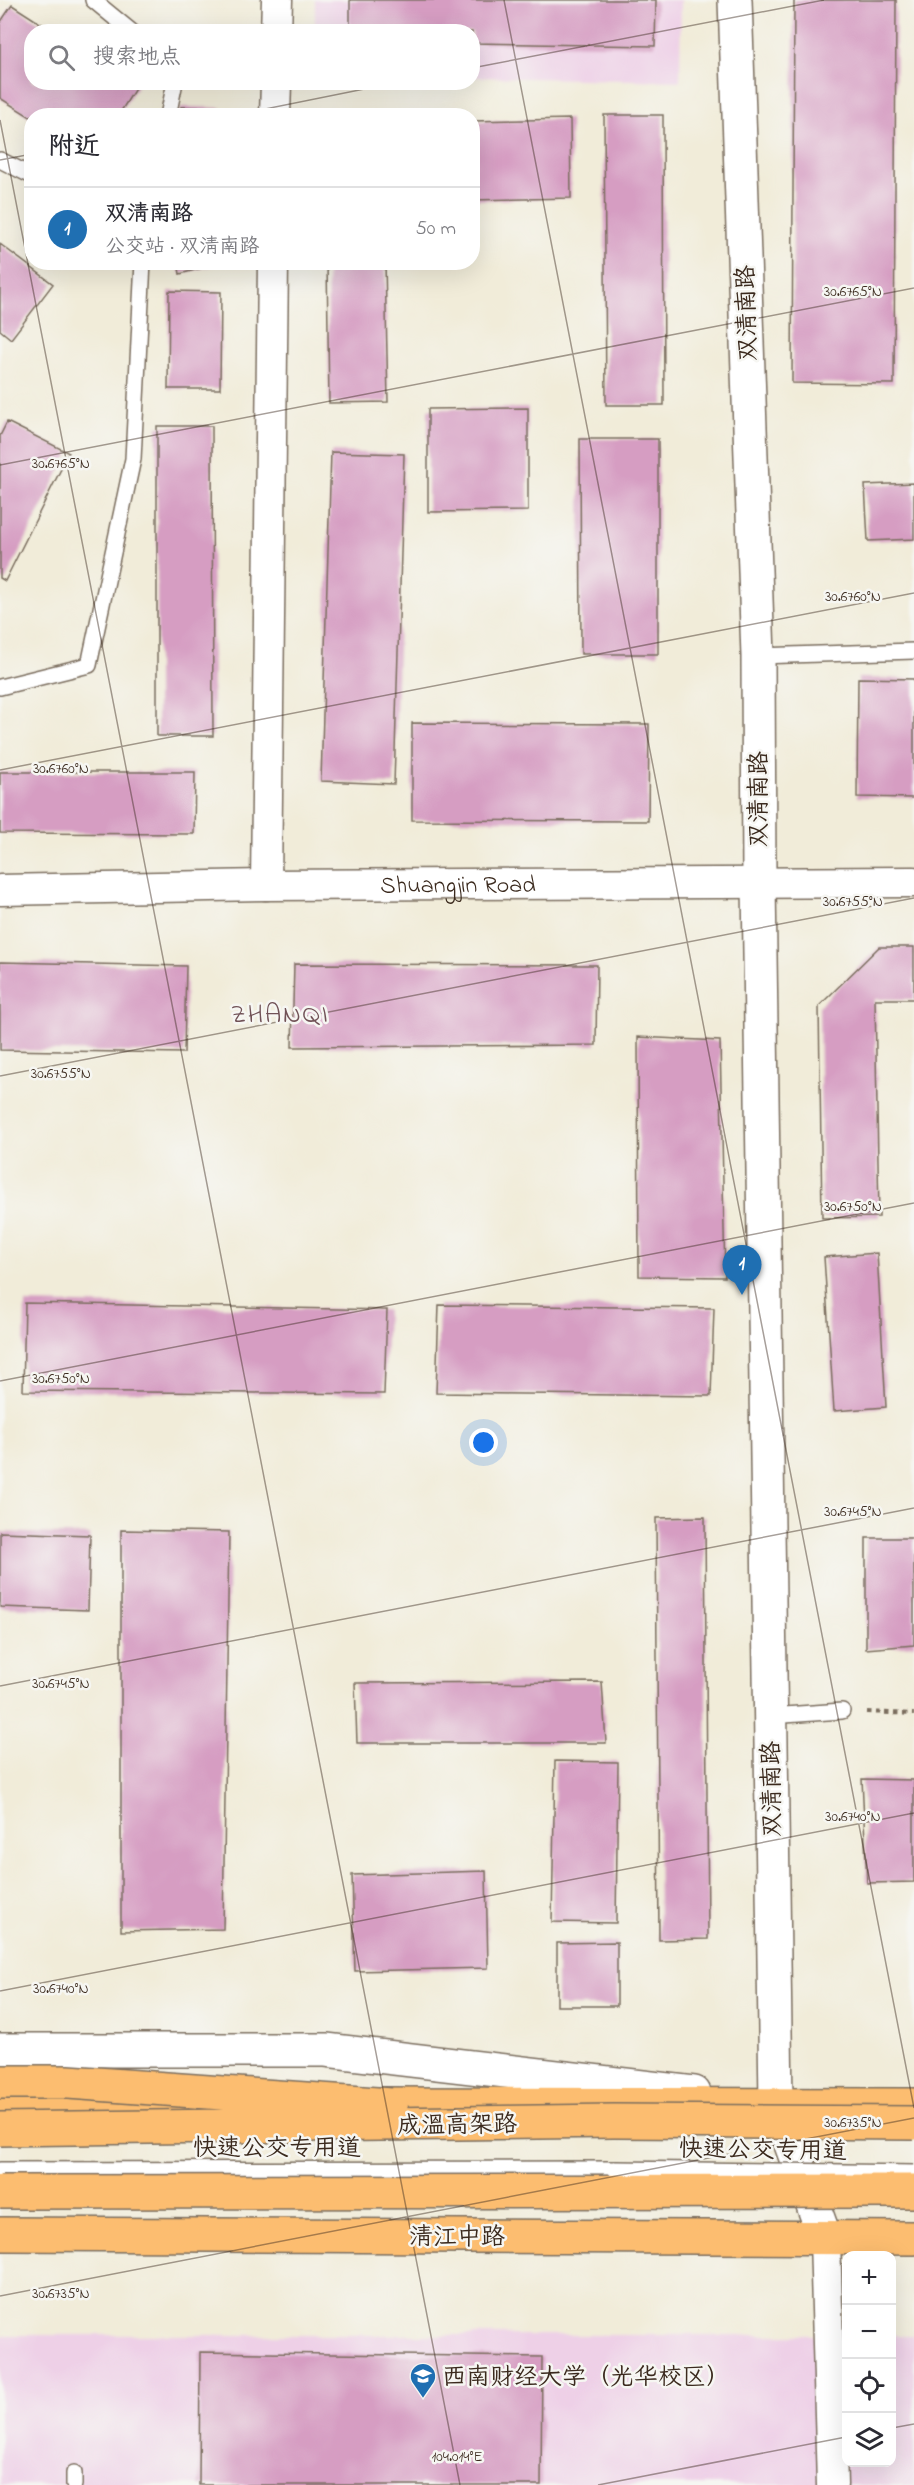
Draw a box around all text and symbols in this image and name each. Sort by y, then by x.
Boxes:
search box [24,24,480,90]
icon: search [45,41,78,74]
text: 搜索地点 [93,42,181,74]
text: 附近 [48,129,100,167]
text: 双清南路 [105,199,193,231]
text: 1 [64,215,71,244]
text: 50 m [415,215,456,244]
text: 公交站 · 双清南路 [105,233,259,262]
street label: 双清南路 [729,264,768,361]
text: 30.6765°N [824,281,882,303]
text: 30.6765°N [32,453,90,475]
text: 30.6760°N [825,586,881,608]
street label: 双清南路 [743,751,778,847]
text: 30.6760°N [33,758,89,780]
street label: Shuangjin Road [380,869,536,904]
text: 30.6755°N [823,891,883,913]
district label: ZHANQI [231,996,329,1035]
text: 30.6755°N [31,1063,91,1085]
text: 30.6750°N [824,1196,882,1218]
pin: 1 [722,1246,762,1295]
text: 30.6750°N [32,1368,90,1390]
your location [469,1428,498,1457]
text: 30.6745°N [824,1501,882,1523]
text: 30.6745°N [32,1673,90,1695]
street label: 双清南路 [755,1741,792,1837]
text: 30.6740°N [825,1806,881,1828]
text: 30.6740°N [33,1978,89,2000]
street label: 成温高架路 [397,2108,517,2145]
text: 30.6735°N [824,2112,882,2134]
street label: 快速公交专用道 [193,2132,361,2167]
street label: 快速公交专用道 [679,2133,847,2170]
street label: 清江中路 [409,2221,505,2256]
map controls [842,2251,896,2467]
button: + [842,2251,896,2305]
text: 30.6735°N [32,2283,90,2305]
button: − [842,2305,896,2359]
button: locate [842,2359,896,2413]
school or university icon: 西南财经大学（光华校区） [408,2361,438,2399]
place label: 西南财经大学（光华校区） [442,2361,730,2396]
button: layers [842,2413,896,2467]
text: 104.014°E [431,2446,483,2468]

